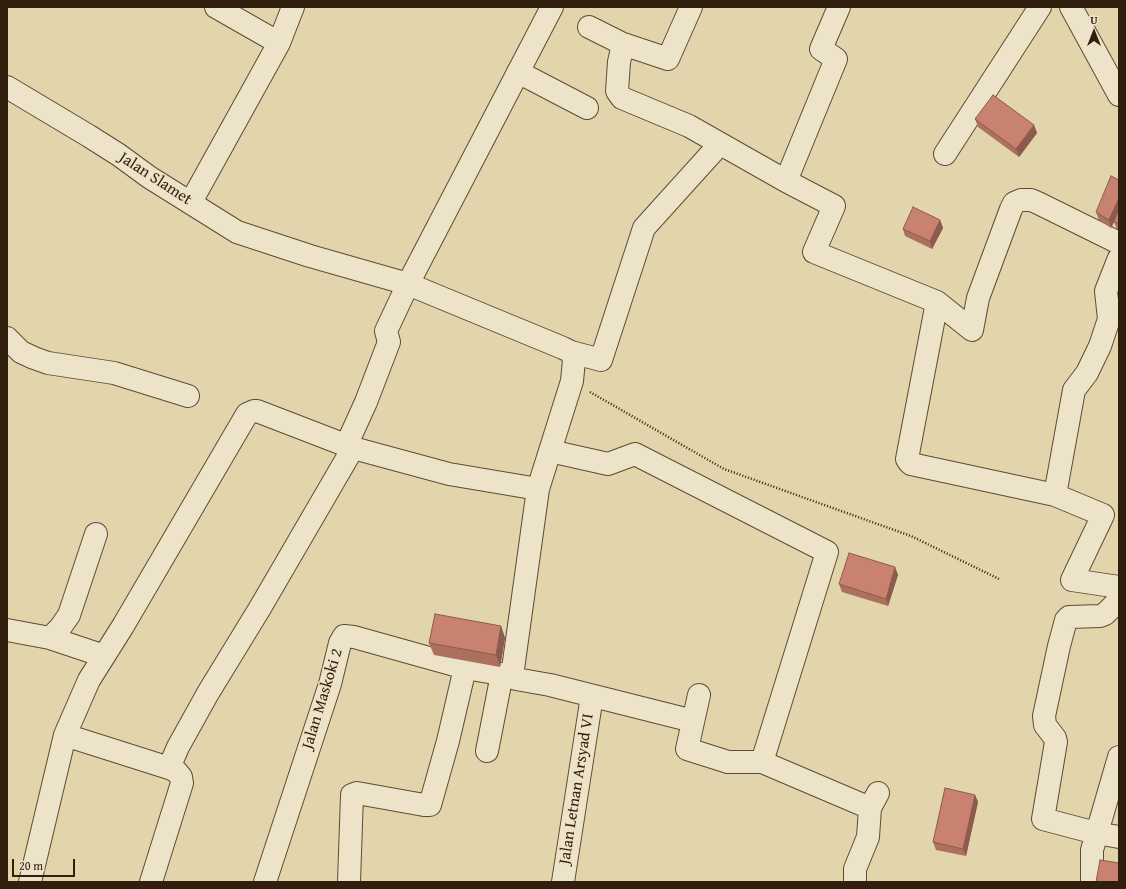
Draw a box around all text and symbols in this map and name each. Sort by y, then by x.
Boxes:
north arrow [1074,12,1114,52]
text: U [1090,12,1098,28]
street label: Jalan Slamet [115,148,195,210]
street label: Jalan Maskoki 2 [299,646,347,752]
street label: Jalan Letnan Arsyad VI [556,712,598,866]
scale bar [14,851,77,877]
text: 20 m [19,857,43,874]

